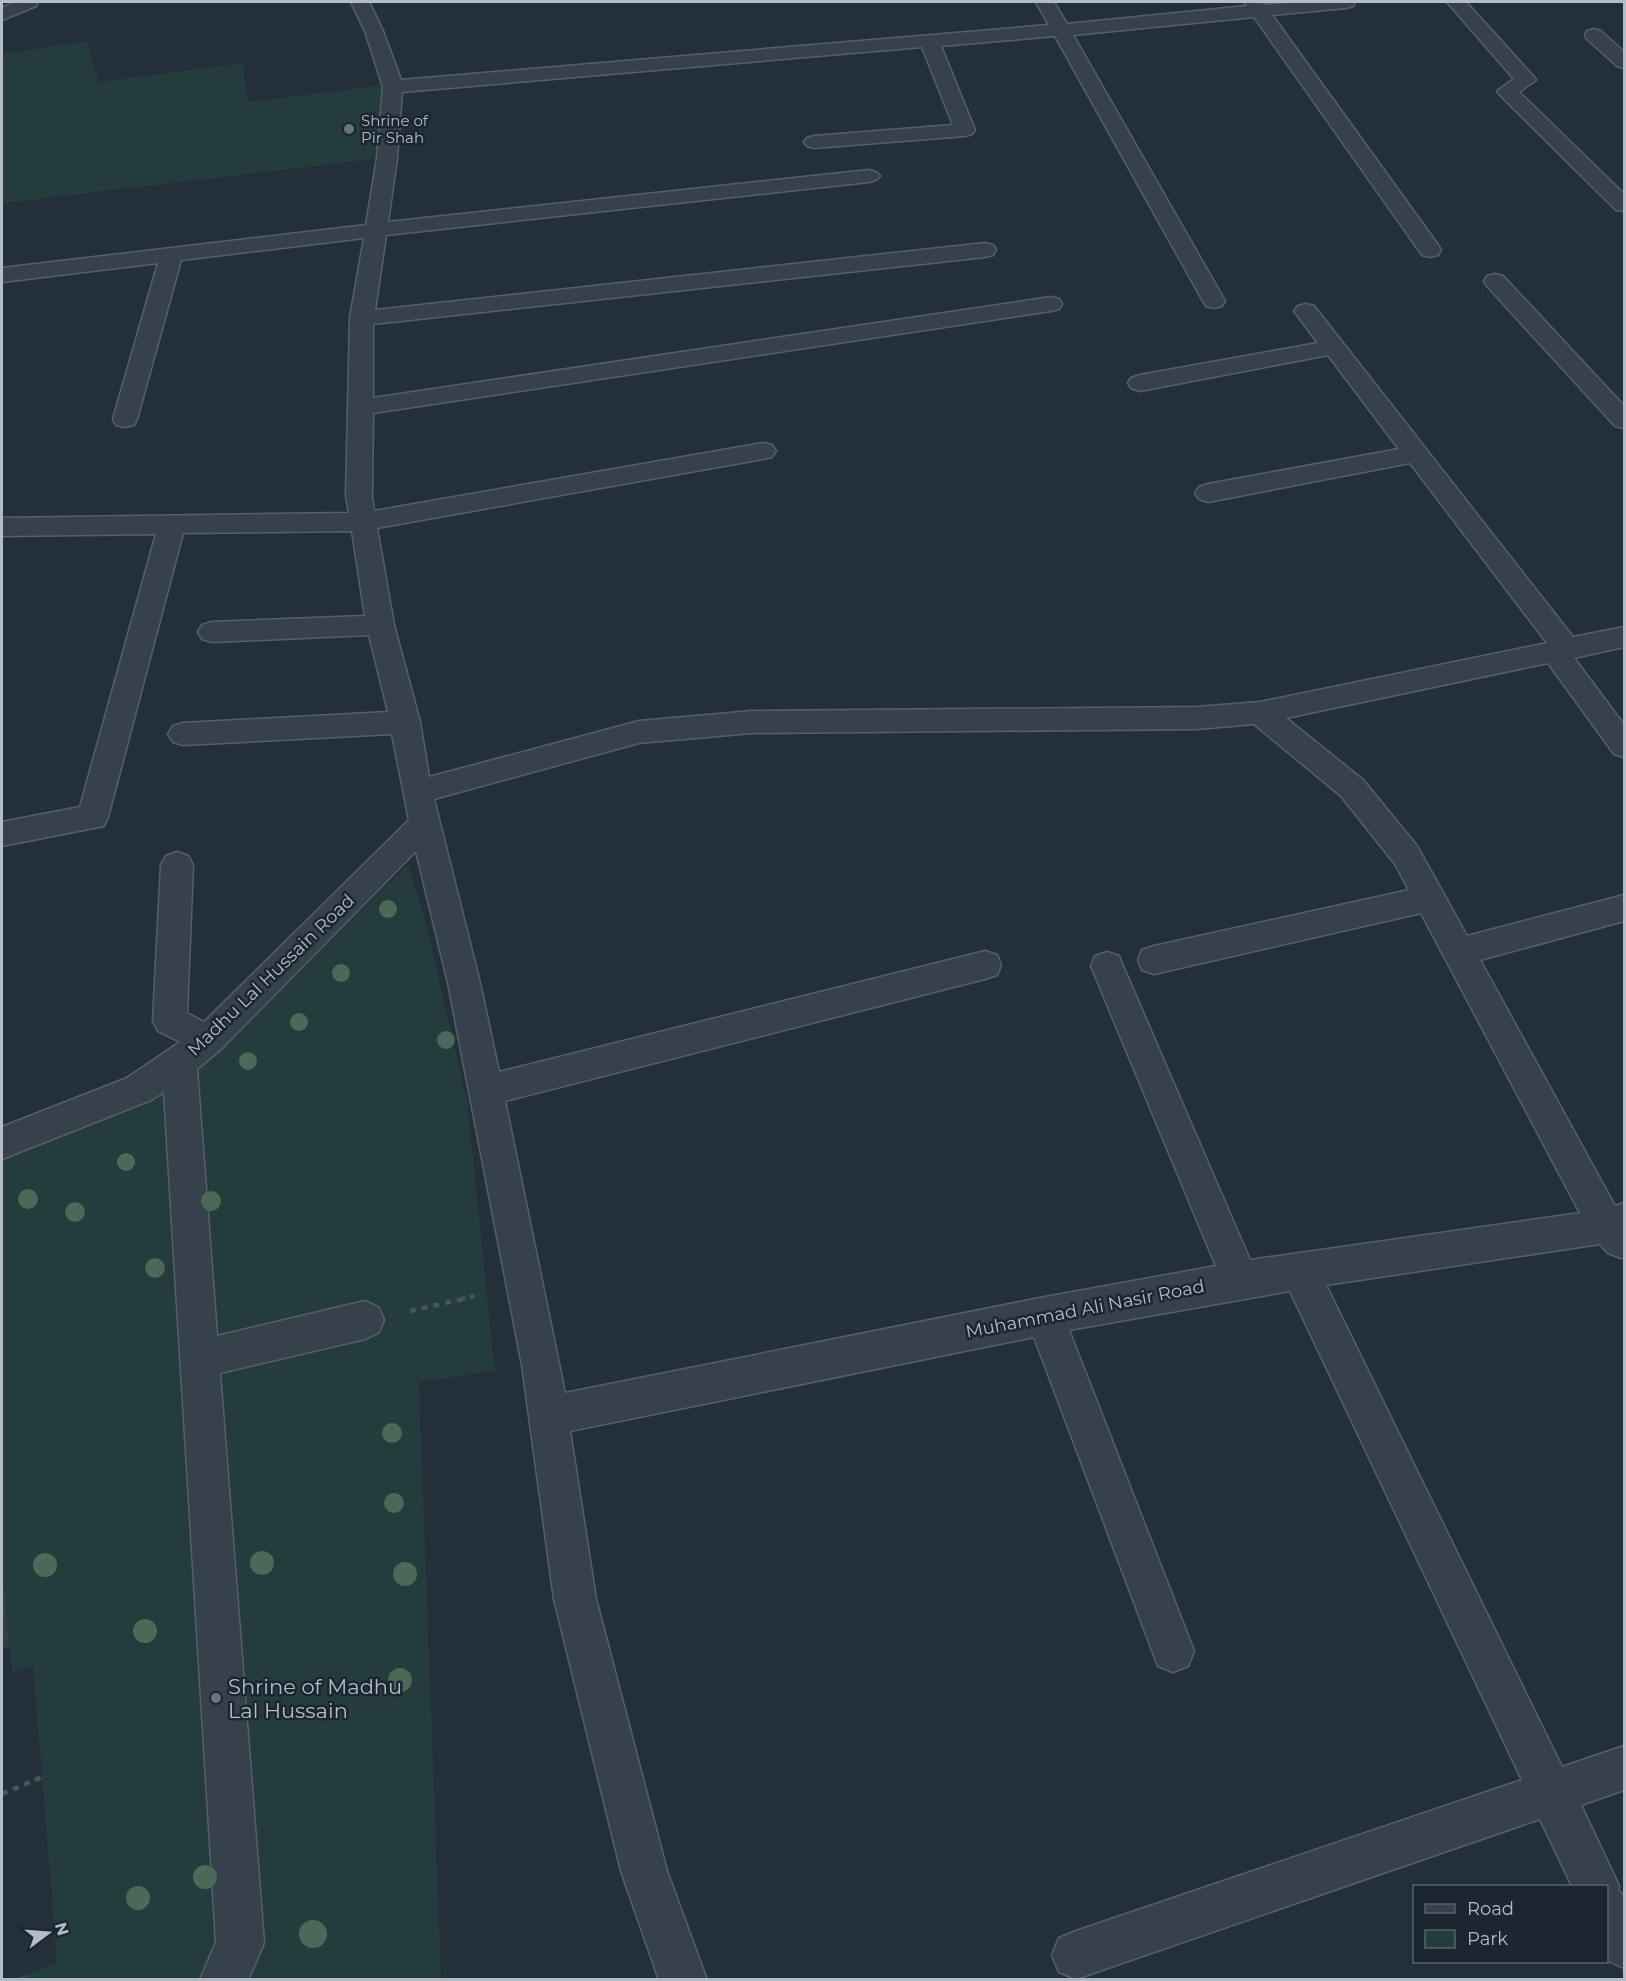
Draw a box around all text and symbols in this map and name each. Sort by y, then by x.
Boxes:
place label: Shrine of Pir Shah [361,111,429,147]
marker: Shrine of Pir Shah [342,122,356,136]
street label: Madhu Lal Hussain Road [183,889,359,1061]
street label: Muhammad Ali Nasir Road [964,1275,1206,1343]
place label: Shrine of Madhu Lal Hussain [228,1674,402,1723]
marker: Shrine of Madhu Lal Hussain [209,1691,223,1705]
legend [1413,1885,1608,1963]
text: Road [1467,1898,1514,1920]
north arrow [18,1903,78,1963]
text: N [51,1920,73,1938]
text: Park [1467,1928,1508,1950]

